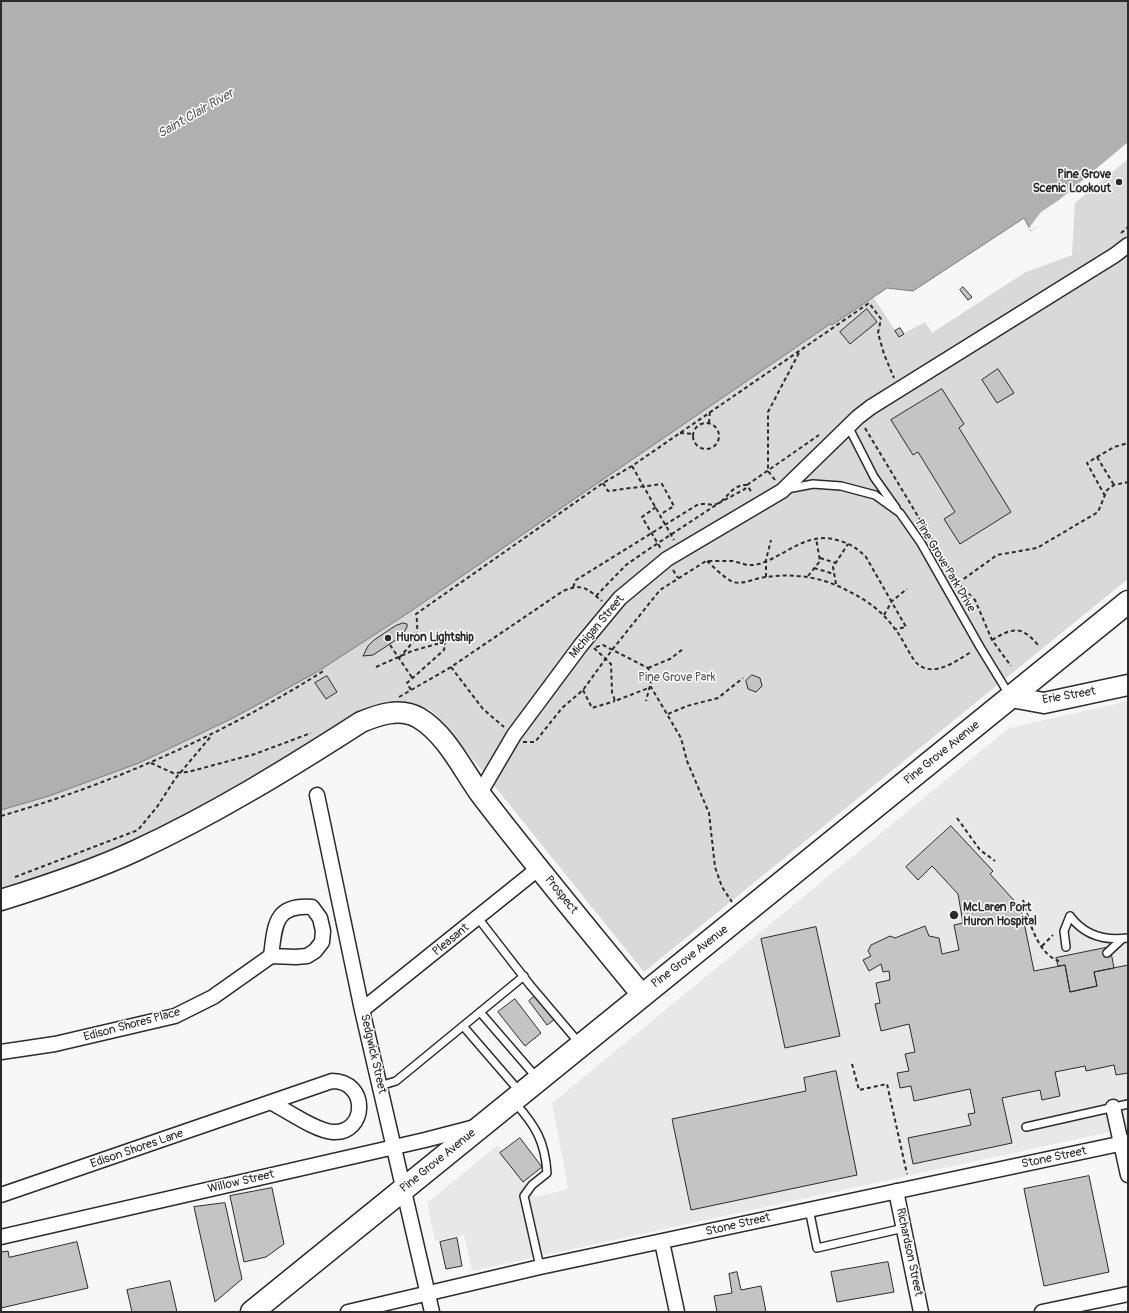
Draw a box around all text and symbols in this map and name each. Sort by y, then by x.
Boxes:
water label: Saint Clair River [155,86,237,142]
place label: Pine Grove Scenic Lookout [1033,168,1111,196]
marker: Pine Grove Scenic Lookout [1114,177,1124,187]
street label: Pine Grove Park Drive [912,517,978,615]
street label: Michigan Street [566,593,628,661]
place label: Huron Lightship [396,631,474,645]
marker: Huron Lightship [383,633,393,643]
park label: Pine Grove Park [638,671,716,685]
street label: Erie Street [1041,684,1097,708]
street label: Pine Grove Avenue [901,718,983,788]
street label: Prospect [541,873,581,917]
place label: McLaren Port Huron Hospital [963,901,1037,929]
marker: McLaren Port Huron Hospital [948,909,960,921]
street label: Pleasant [430,921,472,959]
street label: Pine Grove Avenue [649,923,731,991]
street label: Edison Shores Place [82,1005,182,1045]
street label: Sedgwick Street [357,1013,389,1095]
street label: Edison Shores Lane [89,1126,185,1172]
street label: Pine Grove Avenue [397,1126,479,1196]
street label: Stone Street [1020,1144,1088,1172]
street label: Willow Street [206,1167,276,1197]
street label: Richardson Street [893,1207,925,1297]
street label: Stone Street [704,1211,772,1239]

